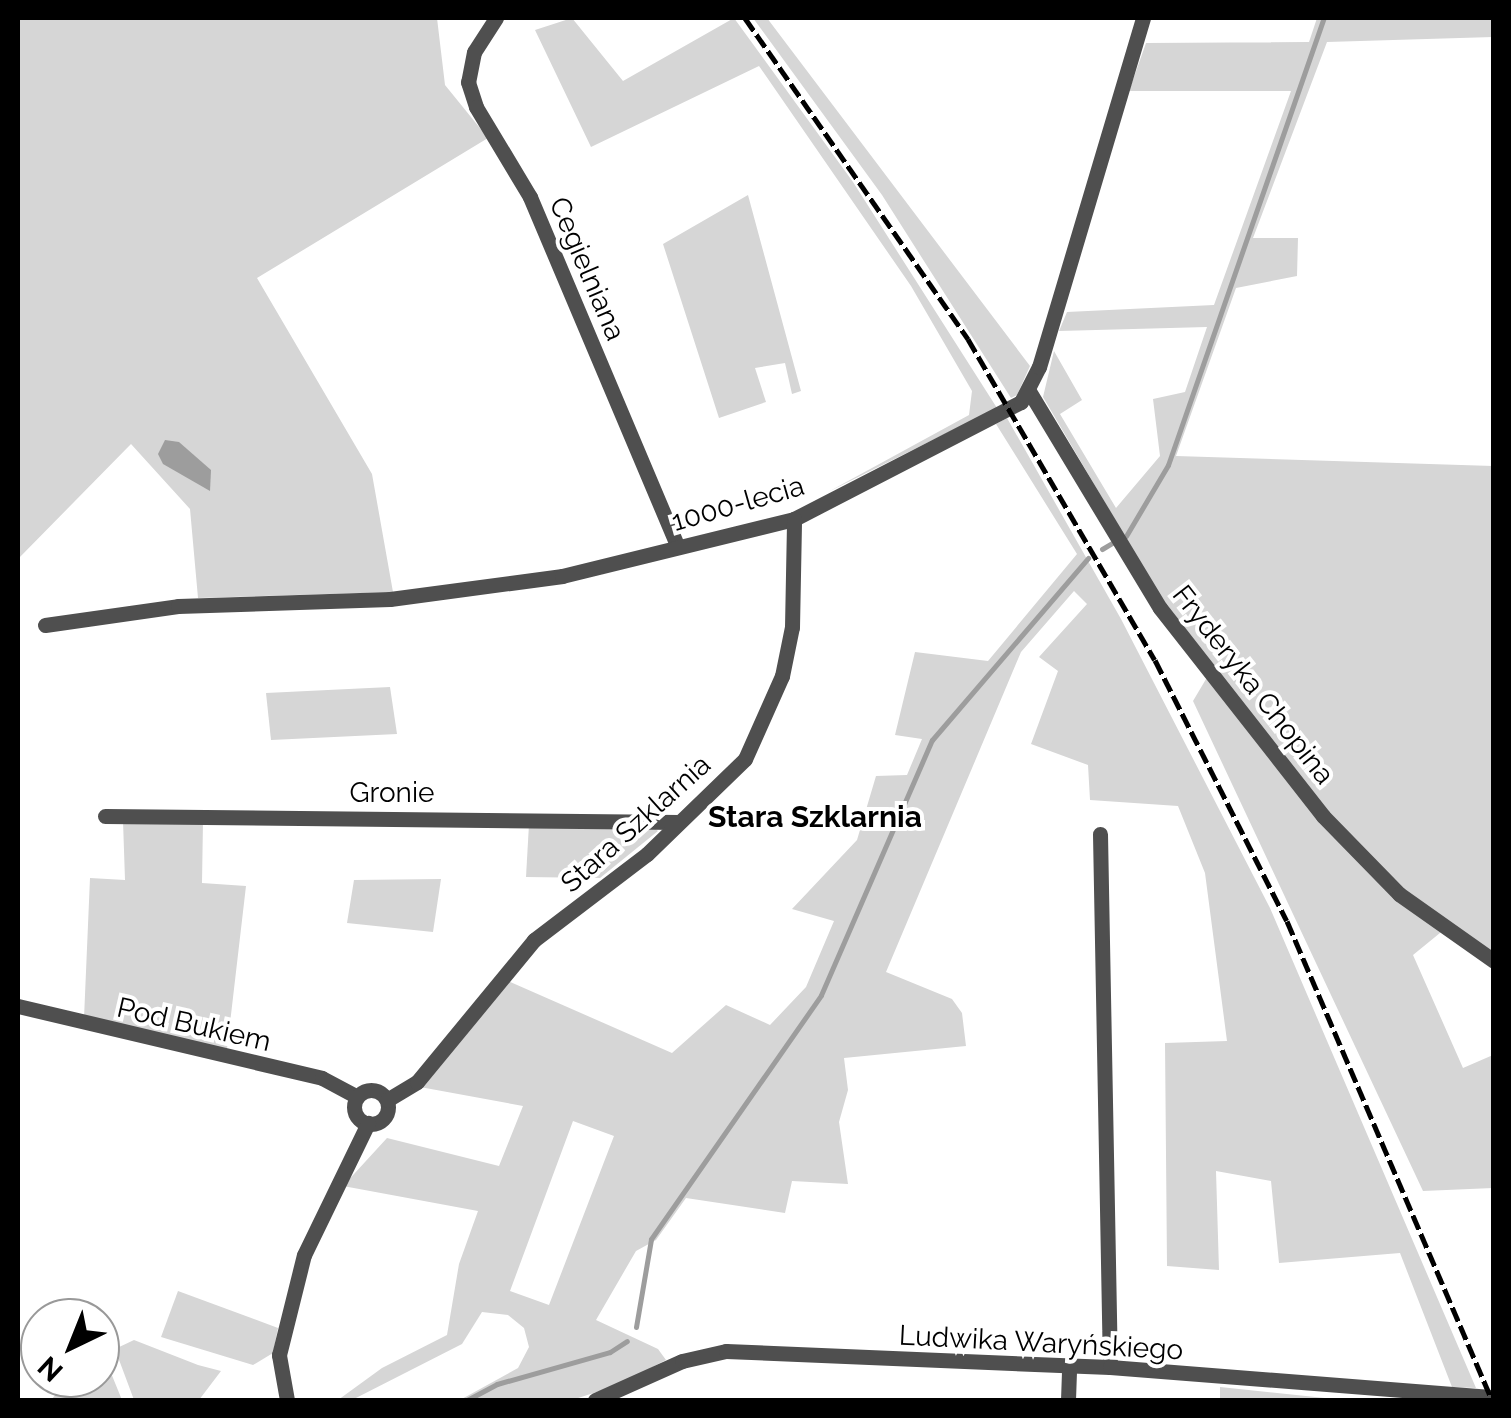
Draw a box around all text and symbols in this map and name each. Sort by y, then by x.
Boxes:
street label: Cegielniana [542,192,632,346]
street label: 1000-lecia [668,469,808,539]
street label: Fryderyka Chopina [1165,579,1341,791]
street label: Stara Szklarnia [554,748,718,900]
street label: Gronie [350,776,434,810]
district label: Stara Szklarnia [708,799,922,835]
street label: Pod Bukiem [114,991,274,1059]
north arrow [20,1298,120,1398]
street label: Ludwika Waryńskiego [897,1319,1185,1367]
text: N [31,1349,70,1388]

